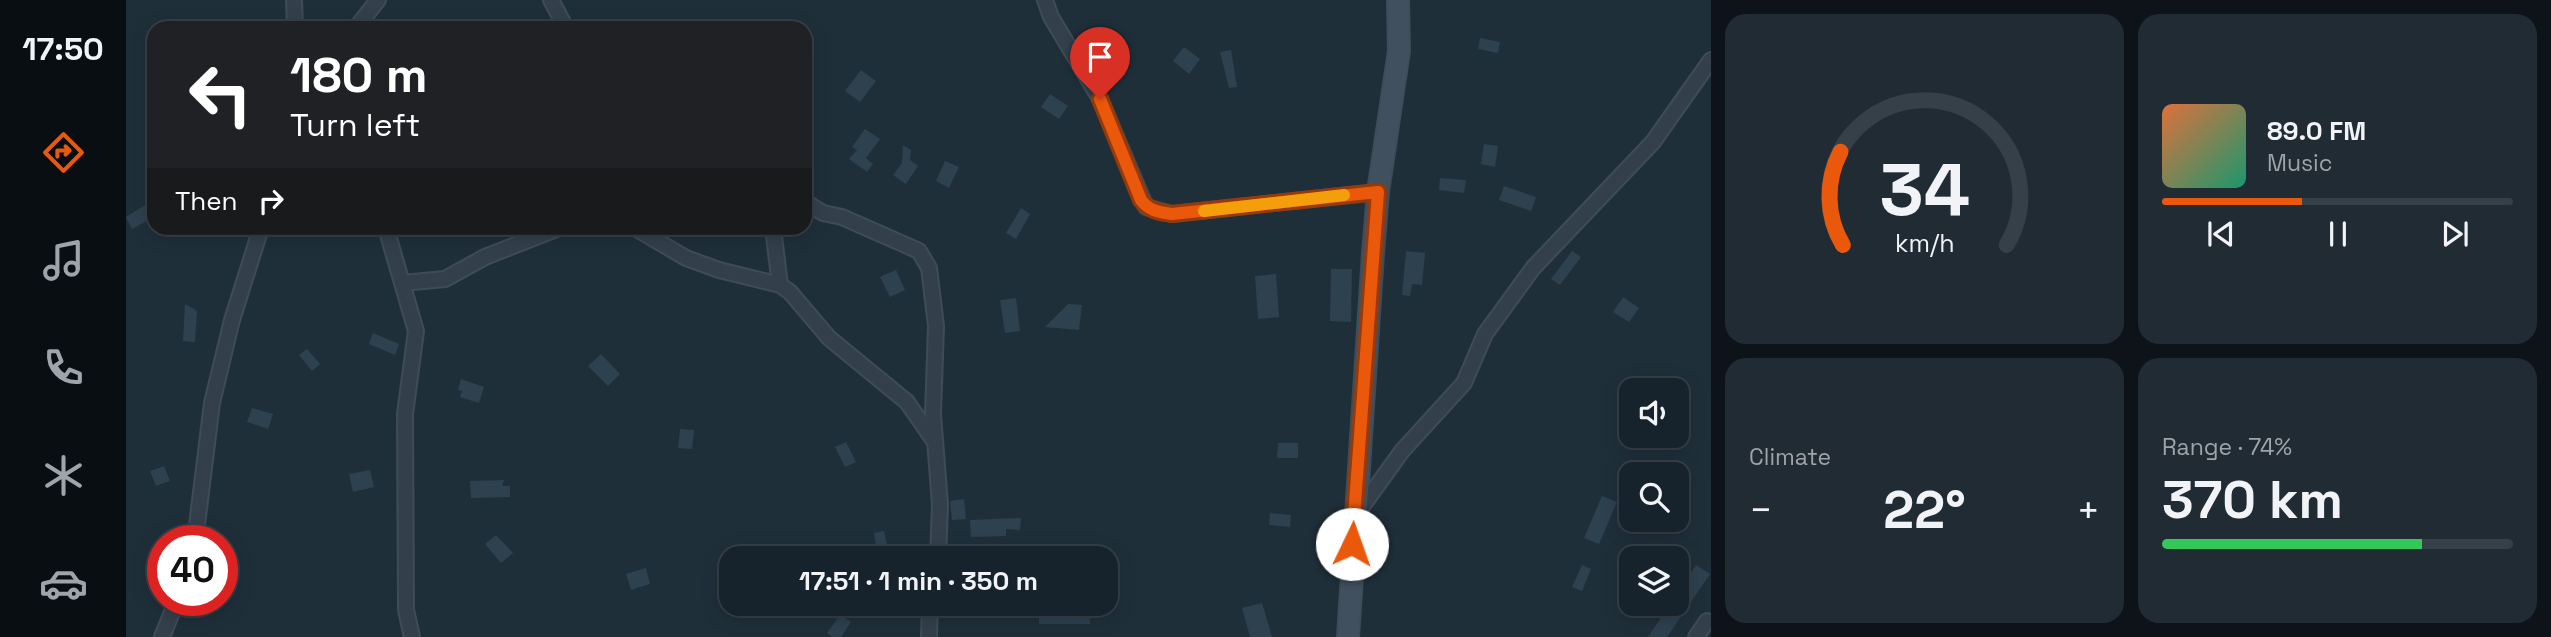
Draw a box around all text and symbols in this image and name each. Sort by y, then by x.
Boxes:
pin [1070,27,1130,99]
text: 17:50 [22,29,104,69]
icon: arrive [1081,38,1119,76]
text: 180 m [290,44,428,106]
icon: left [175,49,266,140]
text: Turn left [290,105,420,145]
text: 89.0 FM [2267,114,2366,148]
icon: directions [39,128,88,177]
text: 34 [1879,143,1970,236]
text: Music [2267,148,2332,178]
icon: right [252,182,290,220]
text: Then [175,184,238,218]
icon: previous [2202,215,2240,253]
icon: pause [2319,215,2357,253]
icon: next [2436,215,2474,253]
text: km/h [1895,227,1954,259]
icon: music [39,236,88,285]
icon: phone [39,343,88,392]
map controls [1619,378,1689,616]
button: sound [1619,378,1689,448]
text: Range · 74% [2162,432,2292,462]
text: Climate [1749,442,1831,472]
icon: climate [39,451,88,500]
button: search [1619,462,1689,532]
text: 370 km [2162,467,2343,533]
text: 22° [1883,477,1966,543]
text: − [1749,486,1773,534]
text: + [2076,486,2100,534]
position arrow [1315,507,1389,581]
speed limit sign: 40 [147,525,238,616]
button: layers [1619,546,1689,616]
icon: car [39,559,88,608]
text: 17:51 · 1 min · 350 m [799,564,1038,598]

